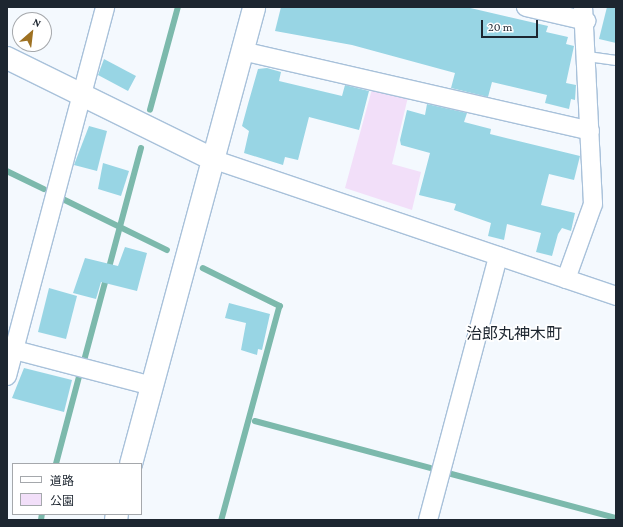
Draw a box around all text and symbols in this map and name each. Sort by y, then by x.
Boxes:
north arrow [12,12,52,52]
scale bar [483,12,540,38]
text: N [31,15,43,29]
text: 20 m [488,20,512,34]
district label: 治郎丸神木町 [466,324,562,344]
legend [12,463,142,515]
text: 道路 [50,474,74,488]
text: 公園 [50,494,74,508]

